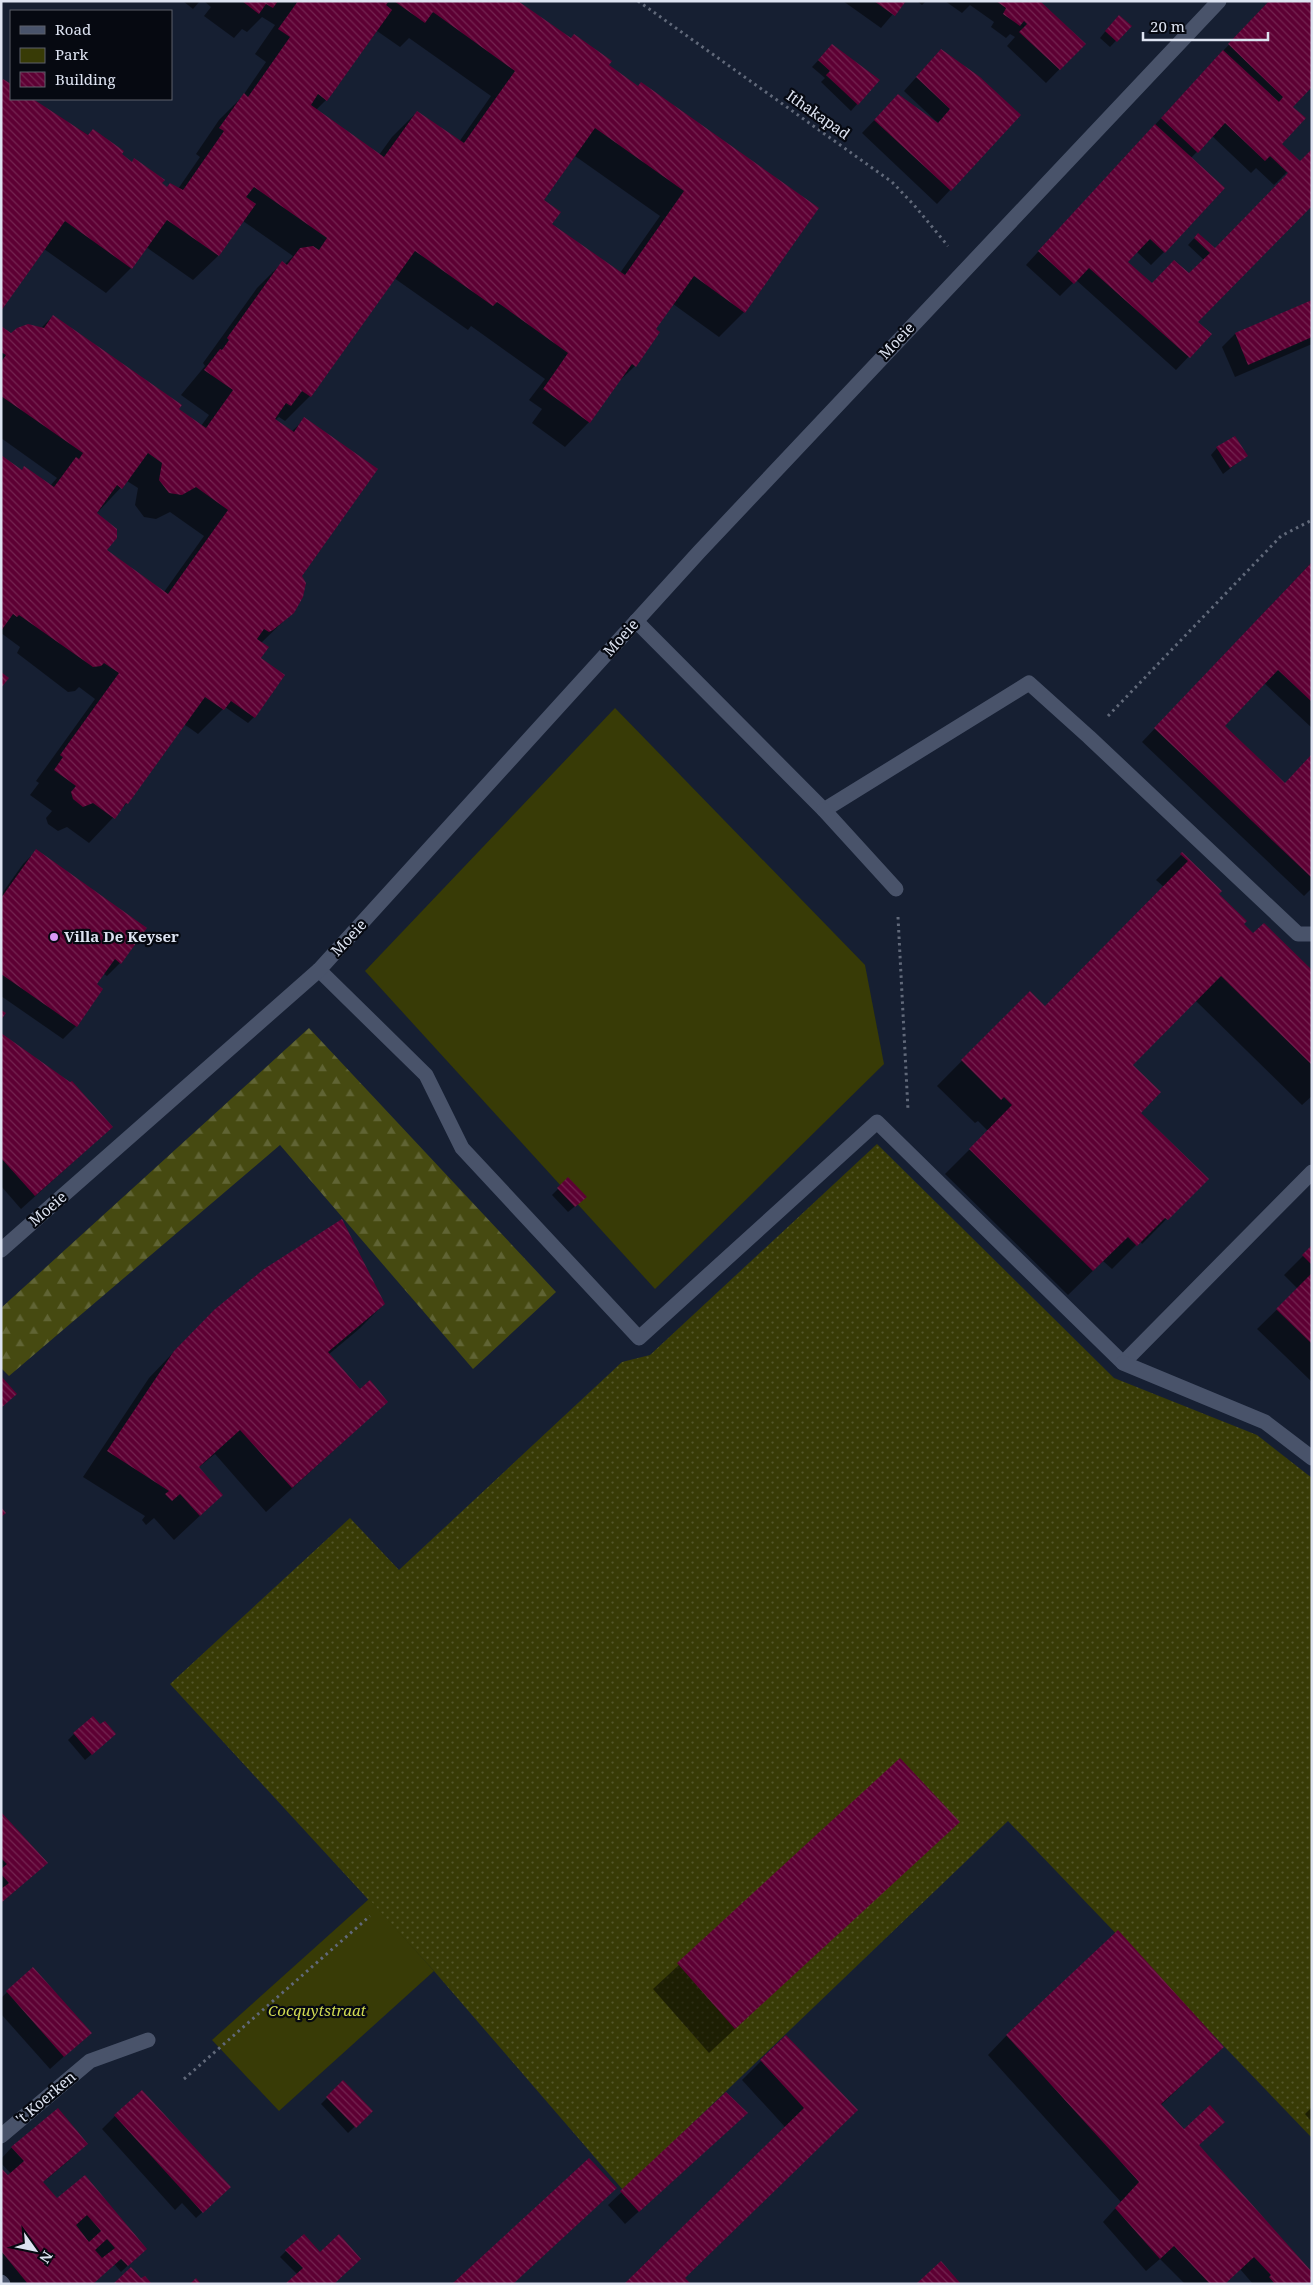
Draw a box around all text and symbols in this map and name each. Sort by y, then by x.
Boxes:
legend [10,10,172,100]
scale bar [1143,10,1268,42]
text: 20 m [1150,16,1185,36]
text: Road [55,19,91,39]
text: Park [55,44,89,64]
text: Building [55,69,116,89]
street label: Ithakapad [783,85,854,143]
street label: Moeie [874,318,918,363]
street label: Moeie [598,614,642,660]
street label: Moeie [326,915,370,960]
place label: Villa De Keyser [64,926,179,946]
marker: Villa De Keyser [48,931,60,943]
street label: Moeie [24,1186,70,1230]
park label: Cocquytstraat [268,2000,367,2020]
street label: 't Koerken [11,2066,80,2128]
north arrow [10,2225,60,2275]
text: N [35,2248,57,2267]

